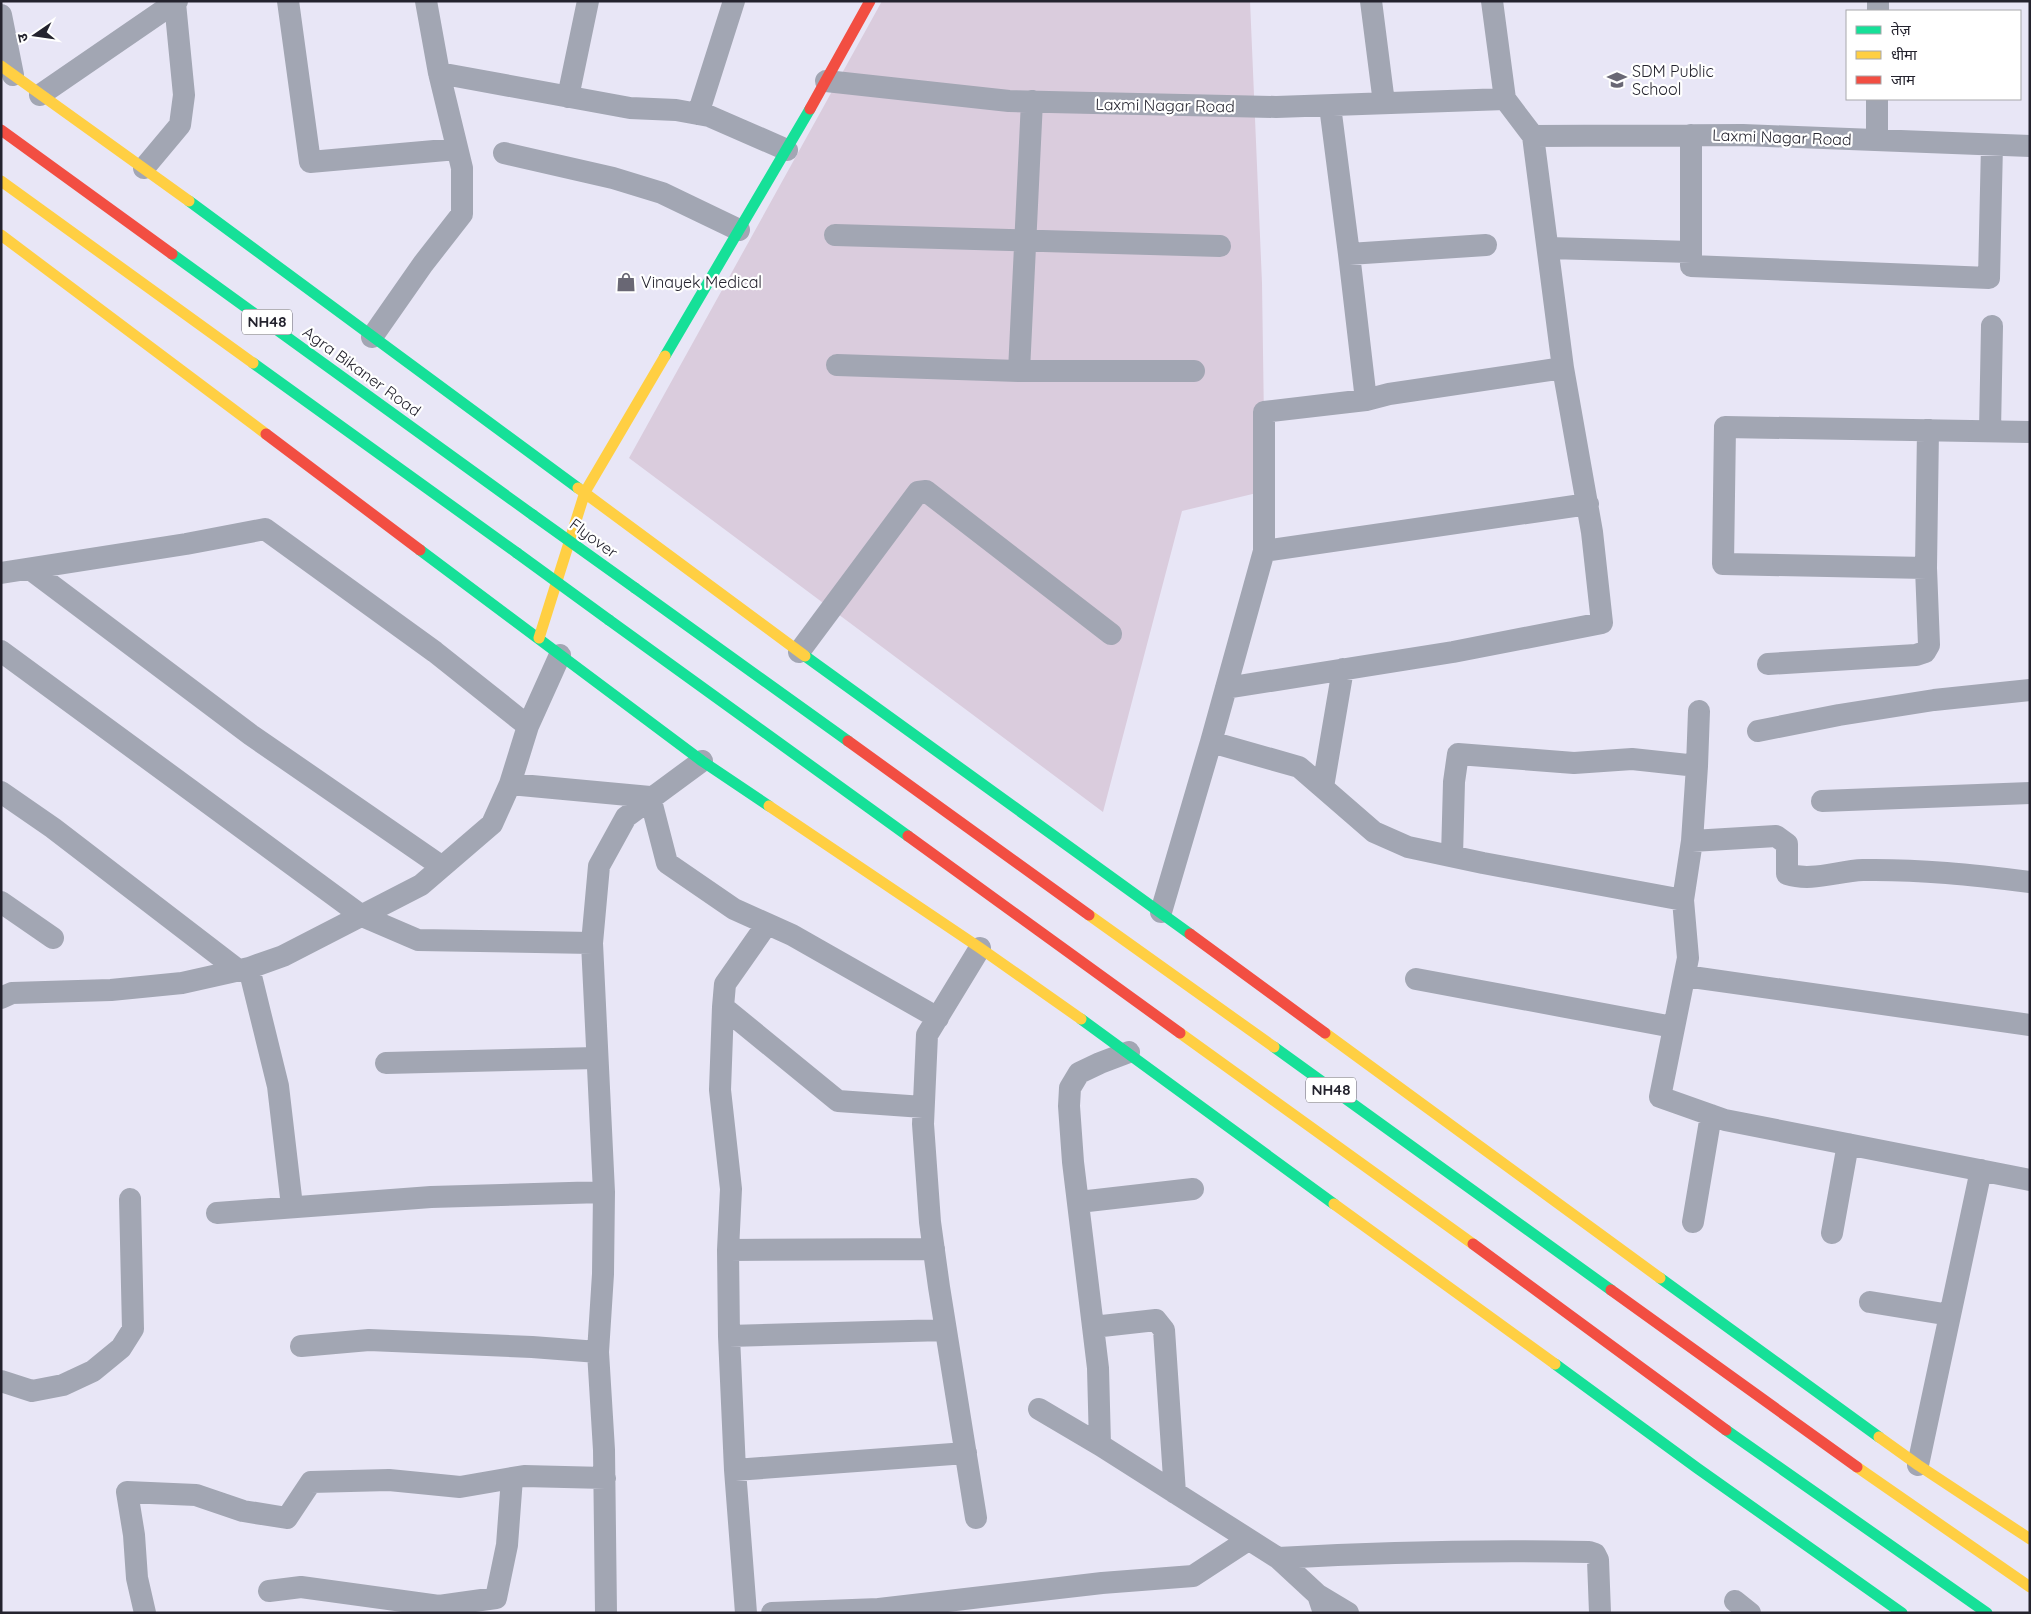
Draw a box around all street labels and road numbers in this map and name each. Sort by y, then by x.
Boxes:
street label: Laxmi Nagar Road [1095,94,1235,116]
street label: Laxmi Nagar Road [1712,125,1852,149]
road number: NH48 [242,310,292,334]
street label: Agra Bikaner Road [299,321,425,421]
street label: Flyover [566,514,622,562]
road number: NH48 [1306,1078,1356,1102]

